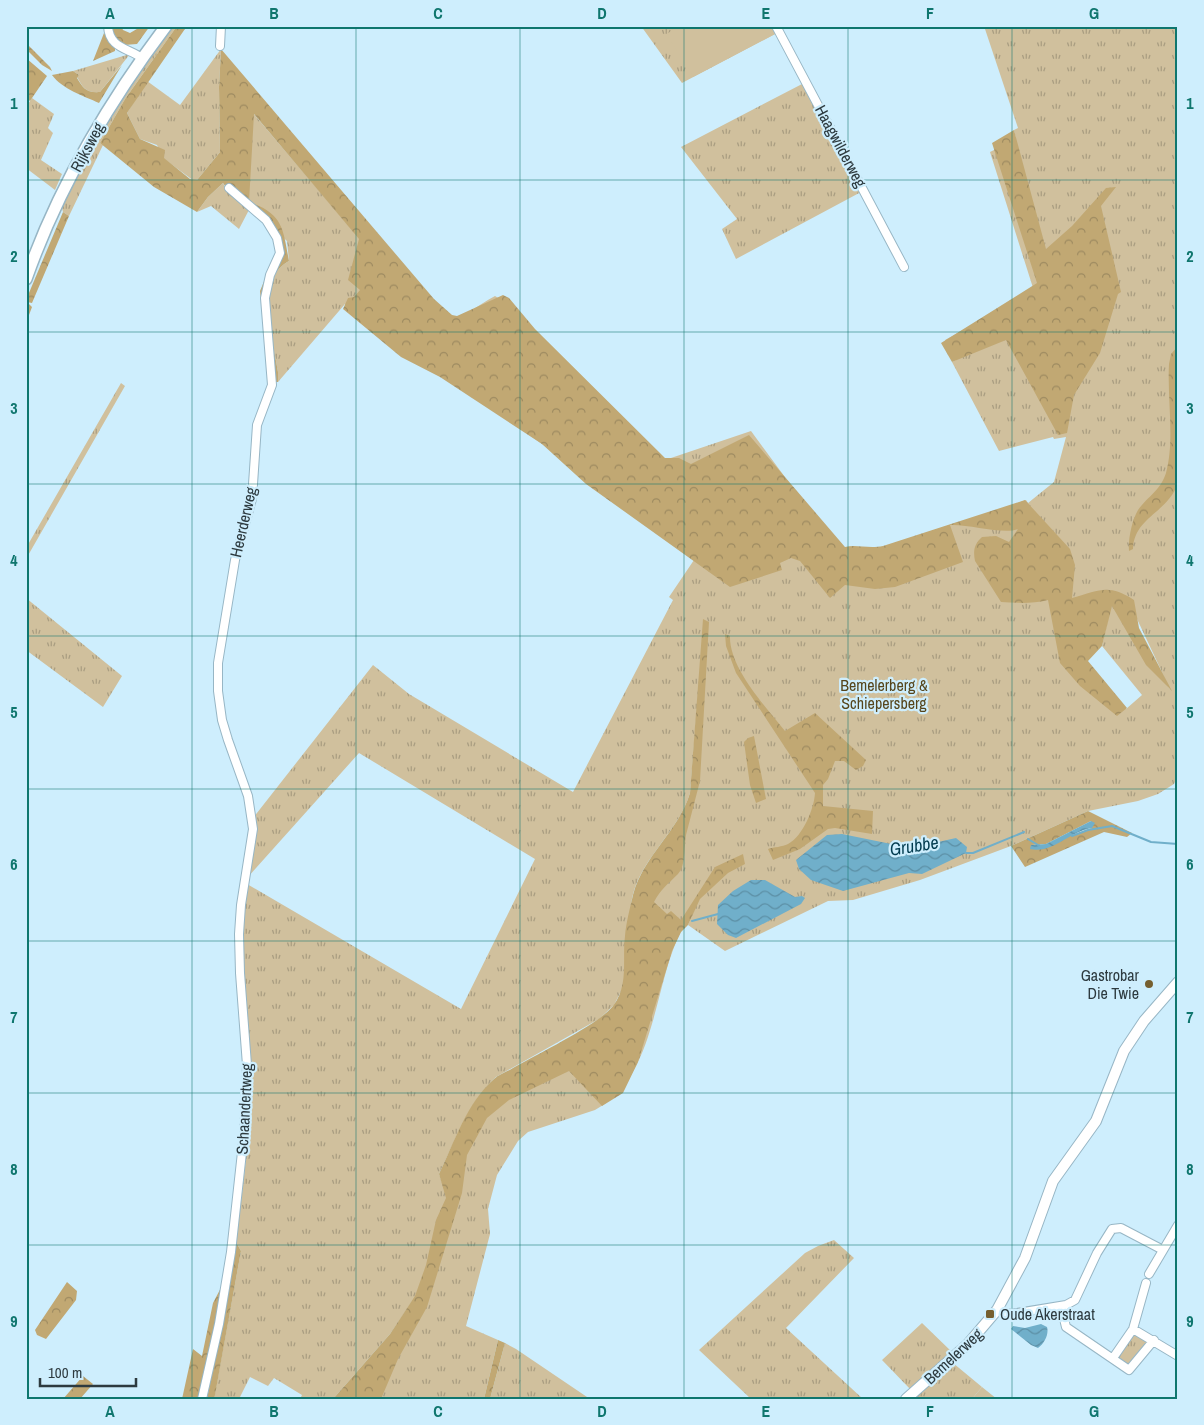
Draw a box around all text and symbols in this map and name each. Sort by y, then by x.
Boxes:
text: A [105,2,115,24]
text: B [269,2,279,24]
text: C [433,2,443,24]
text: D [597,2,607,24]
text: E [762,2,771,24]
text: F [926,2,934,24]
text: G [1089,2,1099,24]
text: 1 [10,92,18,114]
text: 1 [1186,92,1194,114]
street label: Haagwilderweg [810,101,872,192]
street label: Rijksweg [65,118,110,176]
text: 2 [10,245,18,267]
text: 2 [1186,245,1194,267]
text: 3 [10,397,18,419]
text: 3 [1186,397,1194,419]
street label: Heerderweg [224,484,262,559]
text: 4 [10,549,18,571]
text: 4 [1186,549,1194,571]
park label: Bemelerberg & Schiepersberg [840,674,928,714]
text: 5 [10,701,18,723]
text: 5 [1186,701,1194,723]
water label: Grubbe [888,829,940,862]
text: 6 [10,853,18,875]
text: 6 [1186,853,1194,875]
place label: Gastrobar Die Twie [1081,964,1140,1004]
marker: Gastrobar Die Twie [1143,978,1155,990]
text: 7 [10,1006,18,1028]
text: 7 [1186,1006,1194,1028]
street label: Schaandertweg [231,1062,257,1155]
text: 8 [10,1158,18,1180]
text: 8 [1186,1158,1194,1180]
place label: Oude Akerstraat [1000,1303,1095,1325]
marker: Oude Akerstraat [984,1308,996,1320]
text: 9 [10,1310,18,1332]
text: 9 [1186,1310,1194,1332]
street label: Bemelerweg [919,1323,988,1389]
scale bar [40,1355,136,1387]
text: 100 m [48,1362,82,1383]
text: A [105,1400,115,1422]
text: B [269,1400,279,1422]
text: C [433,1400,443,1422]
text: D [597,1400,607,1422]
text: E [762,1400,771,1422]
text: F [926,1400,934,1422]
text: G [1089,1400,1099,1422]

